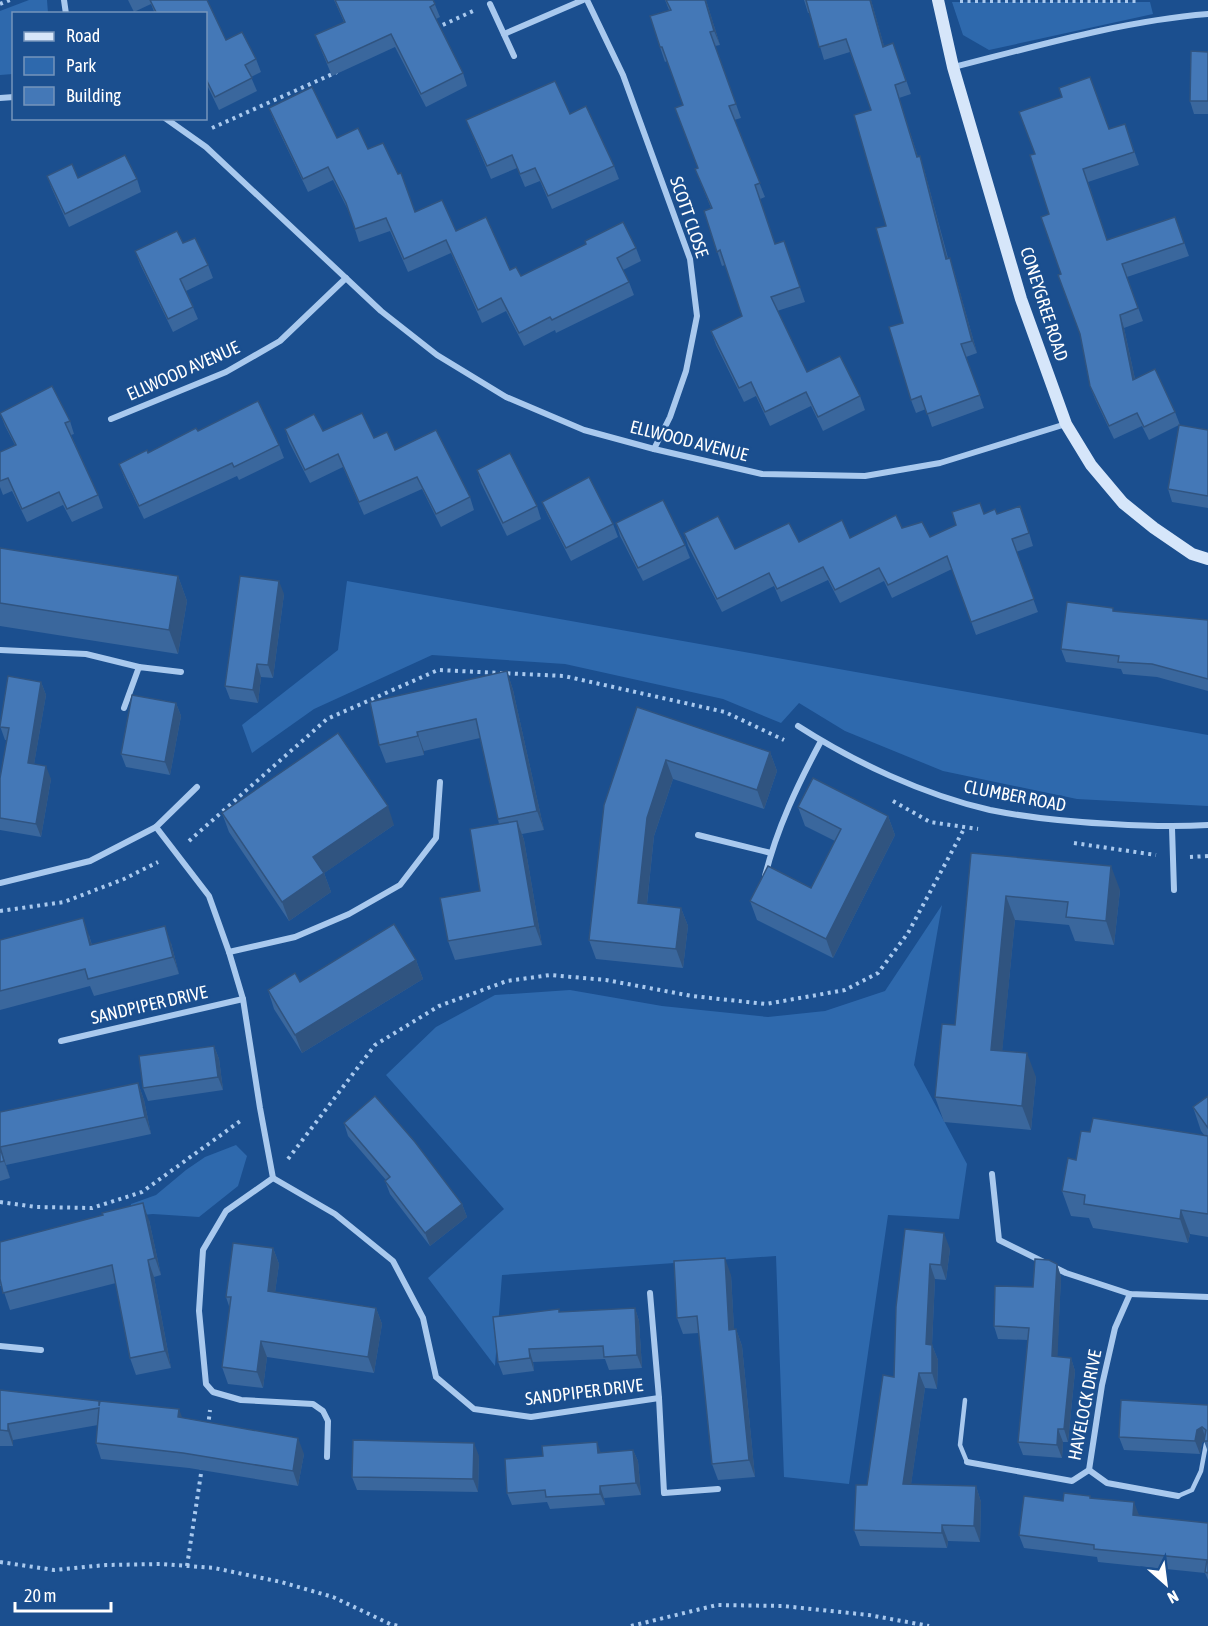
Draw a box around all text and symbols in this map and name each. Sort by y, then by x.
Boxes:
legend [12,12,207,120]
text: Road [66,25,100,46]
text: Park [66,55,96,76]
text: Building [66,85,121,106]
street label: SCOTT CLOSE [666,174,713,260]
street label: CONEYGREE ROAD [1016,244,1073,363]
street label: ELLWOOD AVENUE [123,336,243,405]
street label: ELLWOOD AVENUE [628,416,751,465]
street label: CLUMBER ROAD [962,775,1068,816]
street label: SANDPIPER DRIVE [89,981,209,1028]
street label: HAVELOCK DRIVE [1064,1348,1106,1462]
street label: SANDPIPER DRIVE [524,1374,644,1409]
north arrow [1136,1554,1196,1614]
scale bar [15,1575,111,1613]
text: 20 m [24,1585,56,1606]
text: N [1165,1587,1181,1607]

